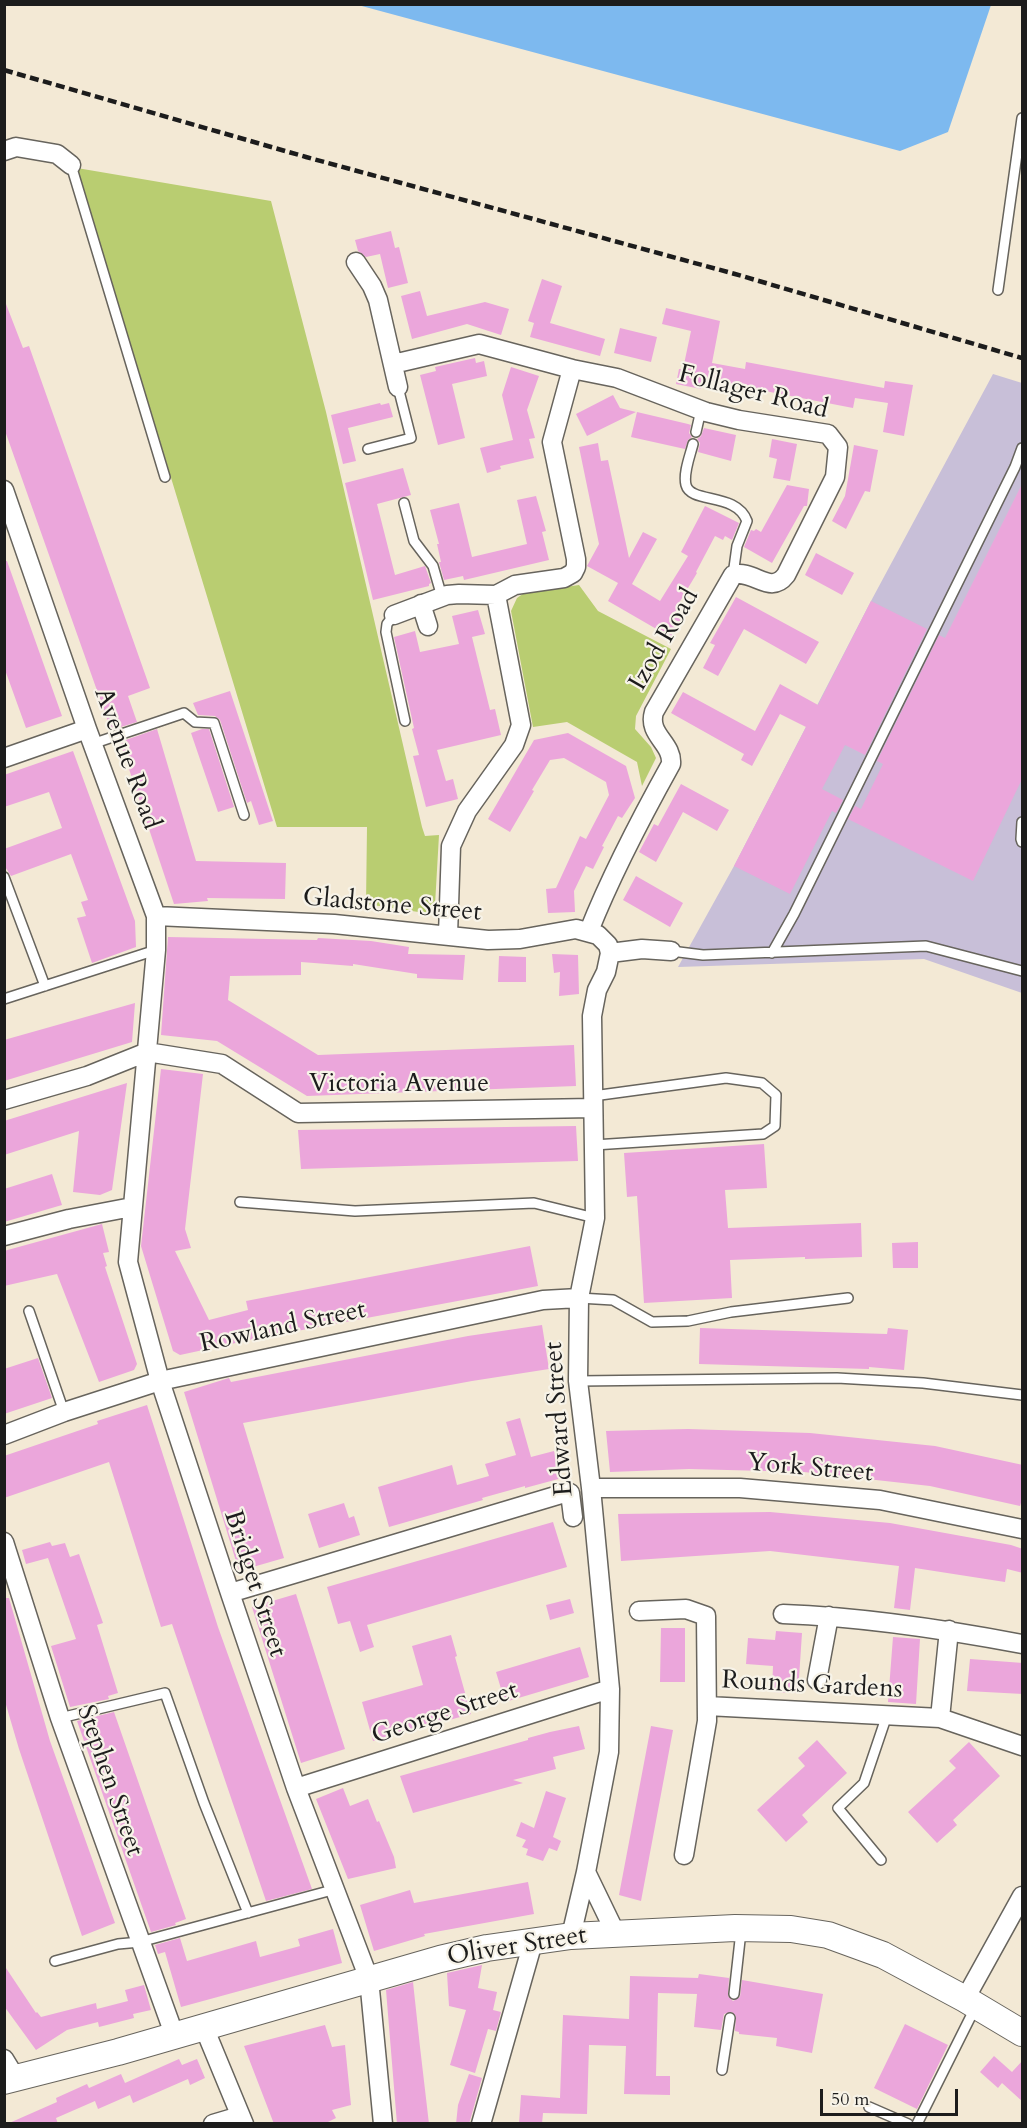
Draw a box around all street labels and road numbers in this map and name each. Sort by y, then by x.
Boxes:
street label: Follager Road [675,359,831,427]
street label: Izod Road [623,583,707,697]
street label: Avenue Road [86,684,166,834]
street label: Gladstone Street [301,883,483,929]
street label: Victoria Avenue [309,1069,489,1101]
street label: Rowland Street [197,1295,369,1361]
street label: Edward Street [539,1341,581,1497]
street label: York Street [746,1448,874,1490]
street label: Bridget Street [216,1507,292,1661]
street label: Rounds Gardens [721,1666,903,1706]
street label: George Street [368,1676,522,1752]
street label: Stephen Street [69,1702,149,1860]
street label: Oliver Street [445,1921,589,1973]

